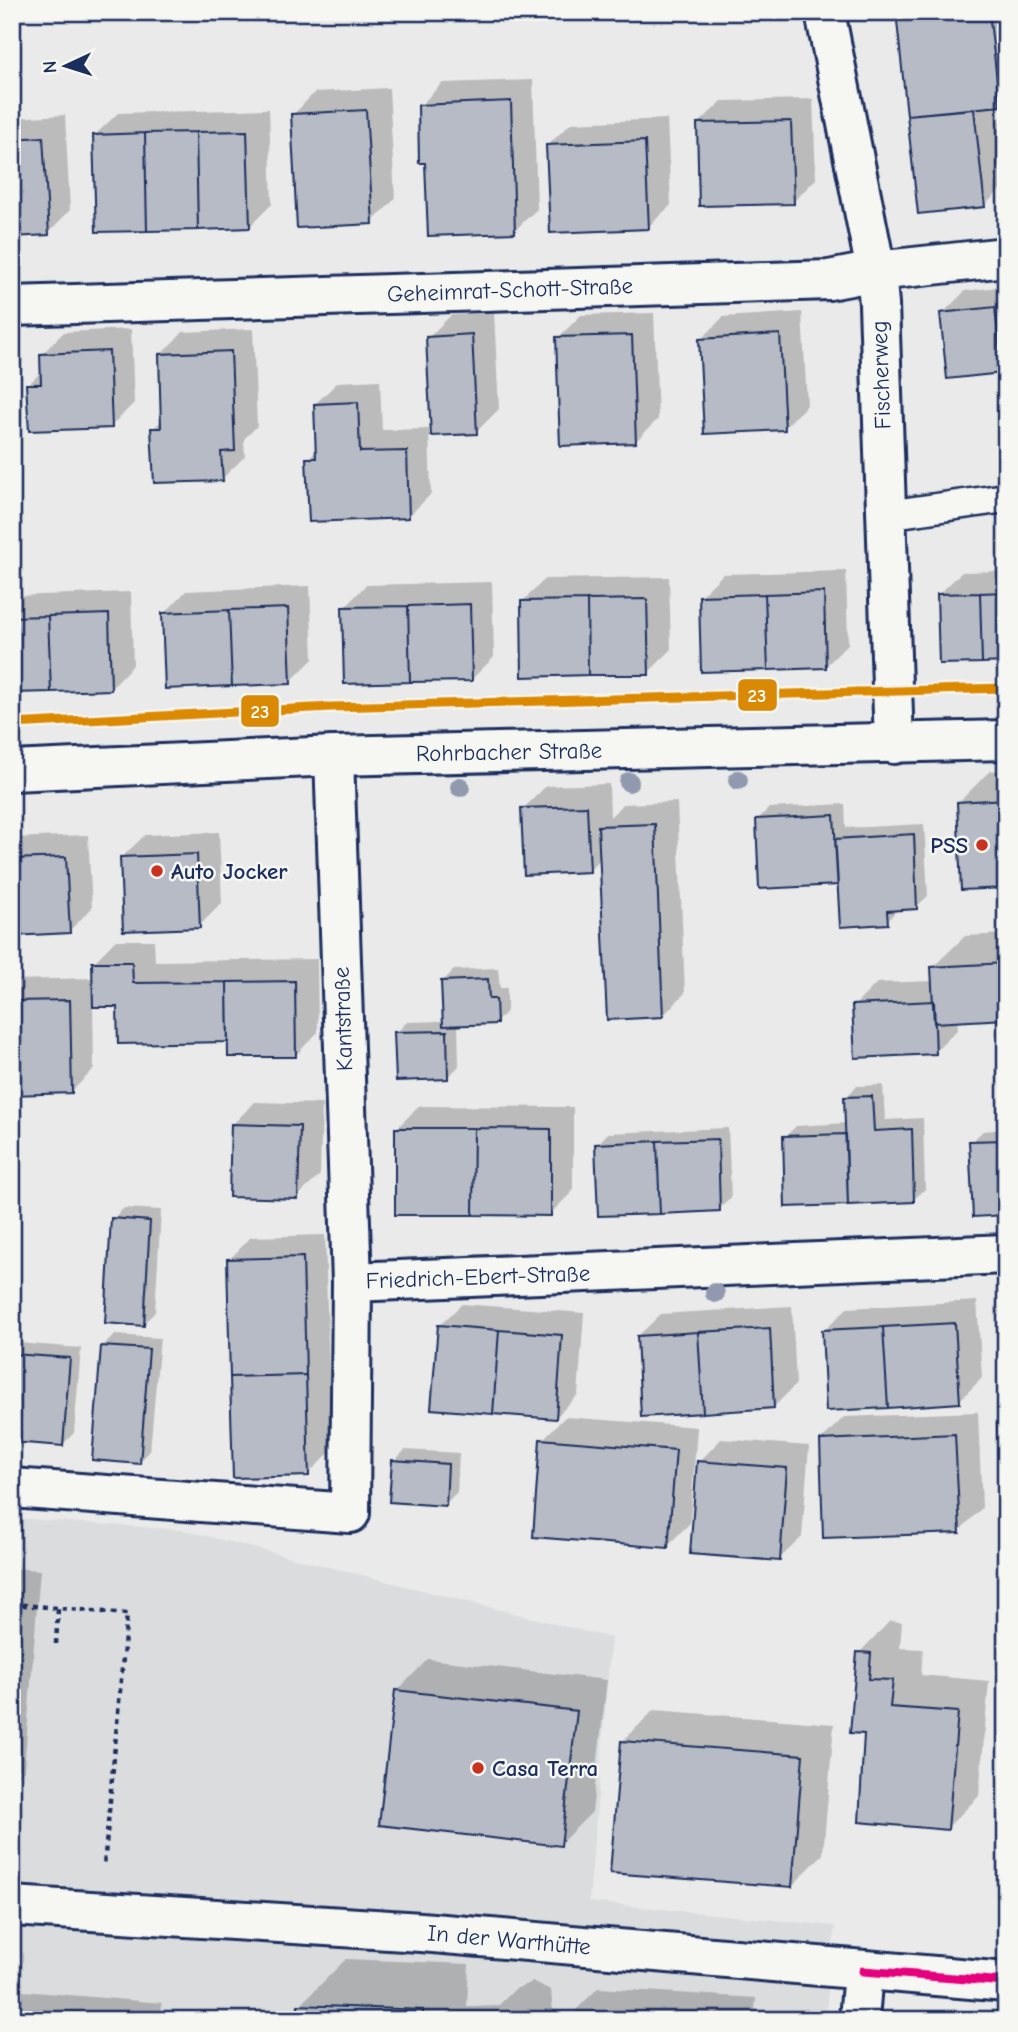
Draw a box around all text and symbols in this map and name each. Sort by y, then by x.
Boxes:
north arrow [32,32,102,102]
text: N [39,60,61,74]
street label: Geheimrat-Schott-Straße [386,272,634,308]
street label: Fischerweg [866,320,896,430]
line badge: 23 [737,678,778,712]
text: 23 [748,685,766,707]
line badge: 23 [240,694,280,728]
text: 23 [251,701,269,723]
street label: Rohrbacher Straße [416,737,602,767]
place label: PSS [930,832,968,859]
marker: PSS [974,837,990,853]
place label: Auto Jocker [171,858,288,885]
marker: Auto Jocker [149,863,165,879]
street label: Kantstraße [328,966,358,1072]
street label: Friedrich-Ebert-Straße [365,1260,591,1294]
place label: Casa Terra [492,1755,598,1782]
marker: Casa Terra [470,1760,486,1776]
street label: In der Warthütte [426,1919,592,1961]

